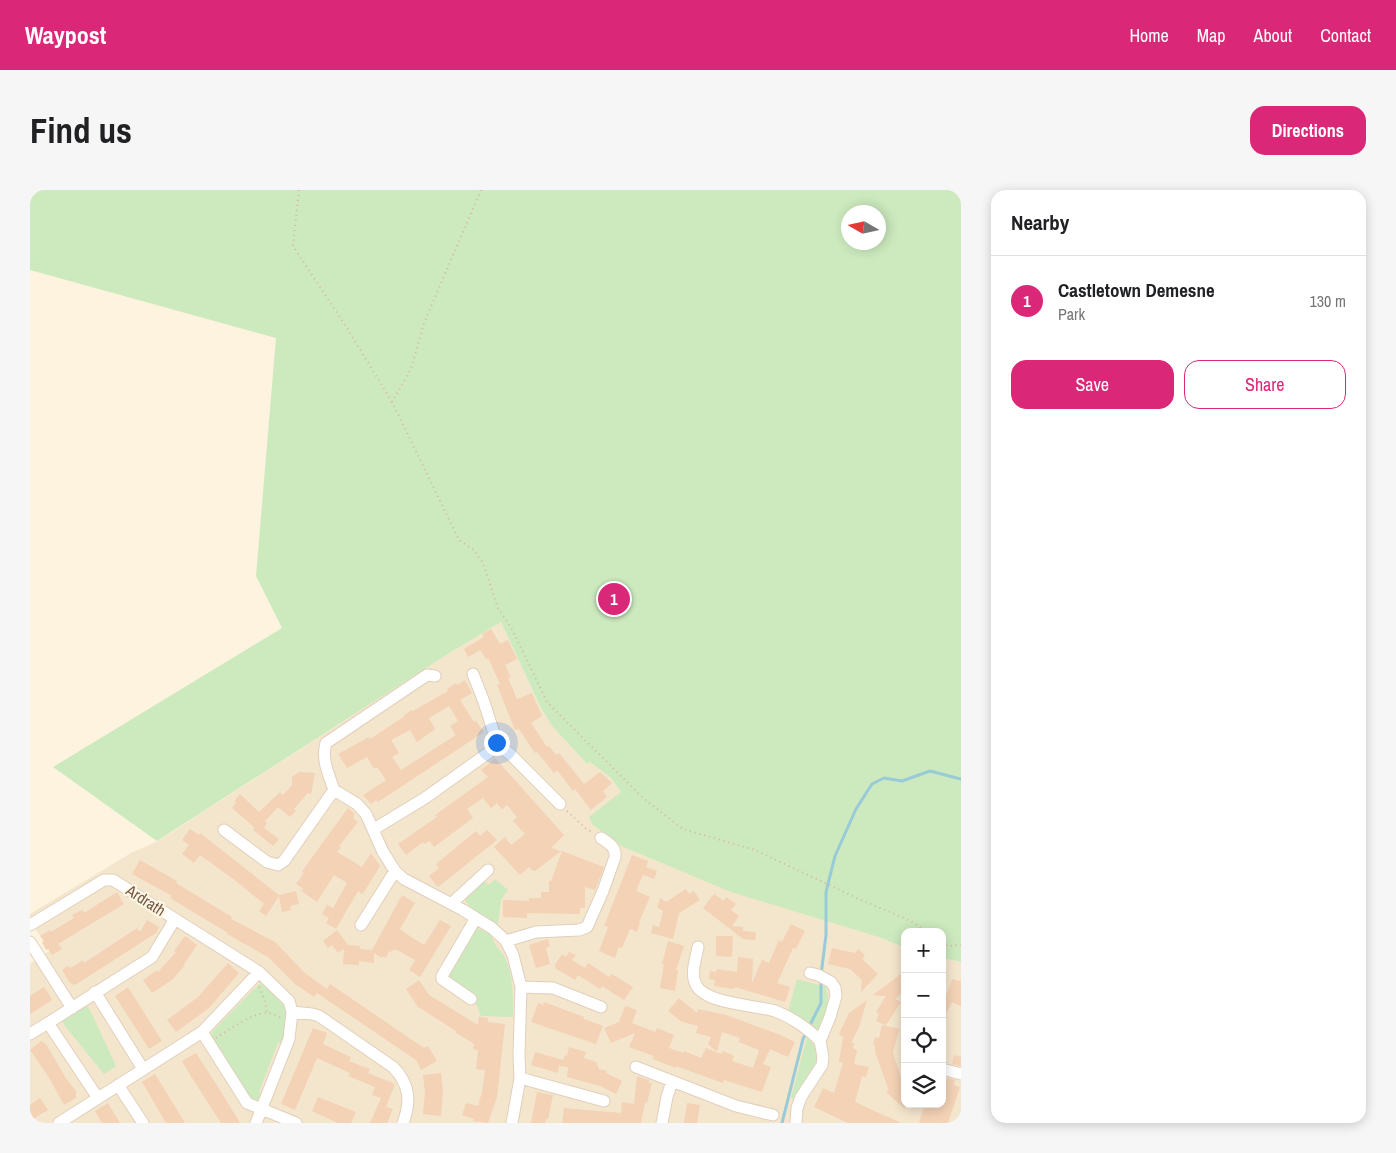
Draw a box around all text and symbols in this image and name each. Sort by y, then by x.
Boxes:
text: Waypost [25,19,106,51]
text: Home [1129,23,1169,48]
text: Map [1197,23,1226,48]
text: About [1254,23,1292,48]
text: Contact [1320,23,1371,48]
button: Directions [1250,106,1366,155]
text: Find us [30,107,132,154]
north arrow [841,205,886,250]
text: Nearby [1011,208,1069,237]
text: Castletown Demesne [1058,277,1215,303]
text: 1 [1023,290,1031,312]
text: 130 m [1310,290,1346,312]
text: Park [1058,303,1085,325]
button: Save [1011,360,1174,409]
button: Share [1184,360,1346,409]
pin: 1 [598,580,630,618]
your location [484,730,510,756]
street label: Ardrath [121,879,170,921]
map controls [901,928,946,1108]
button: + [901,928,946,973]
button: − [901,973,946,1018]
button: locate [901,1018,946,1063]
button: layers [901,1063,946,1108]

